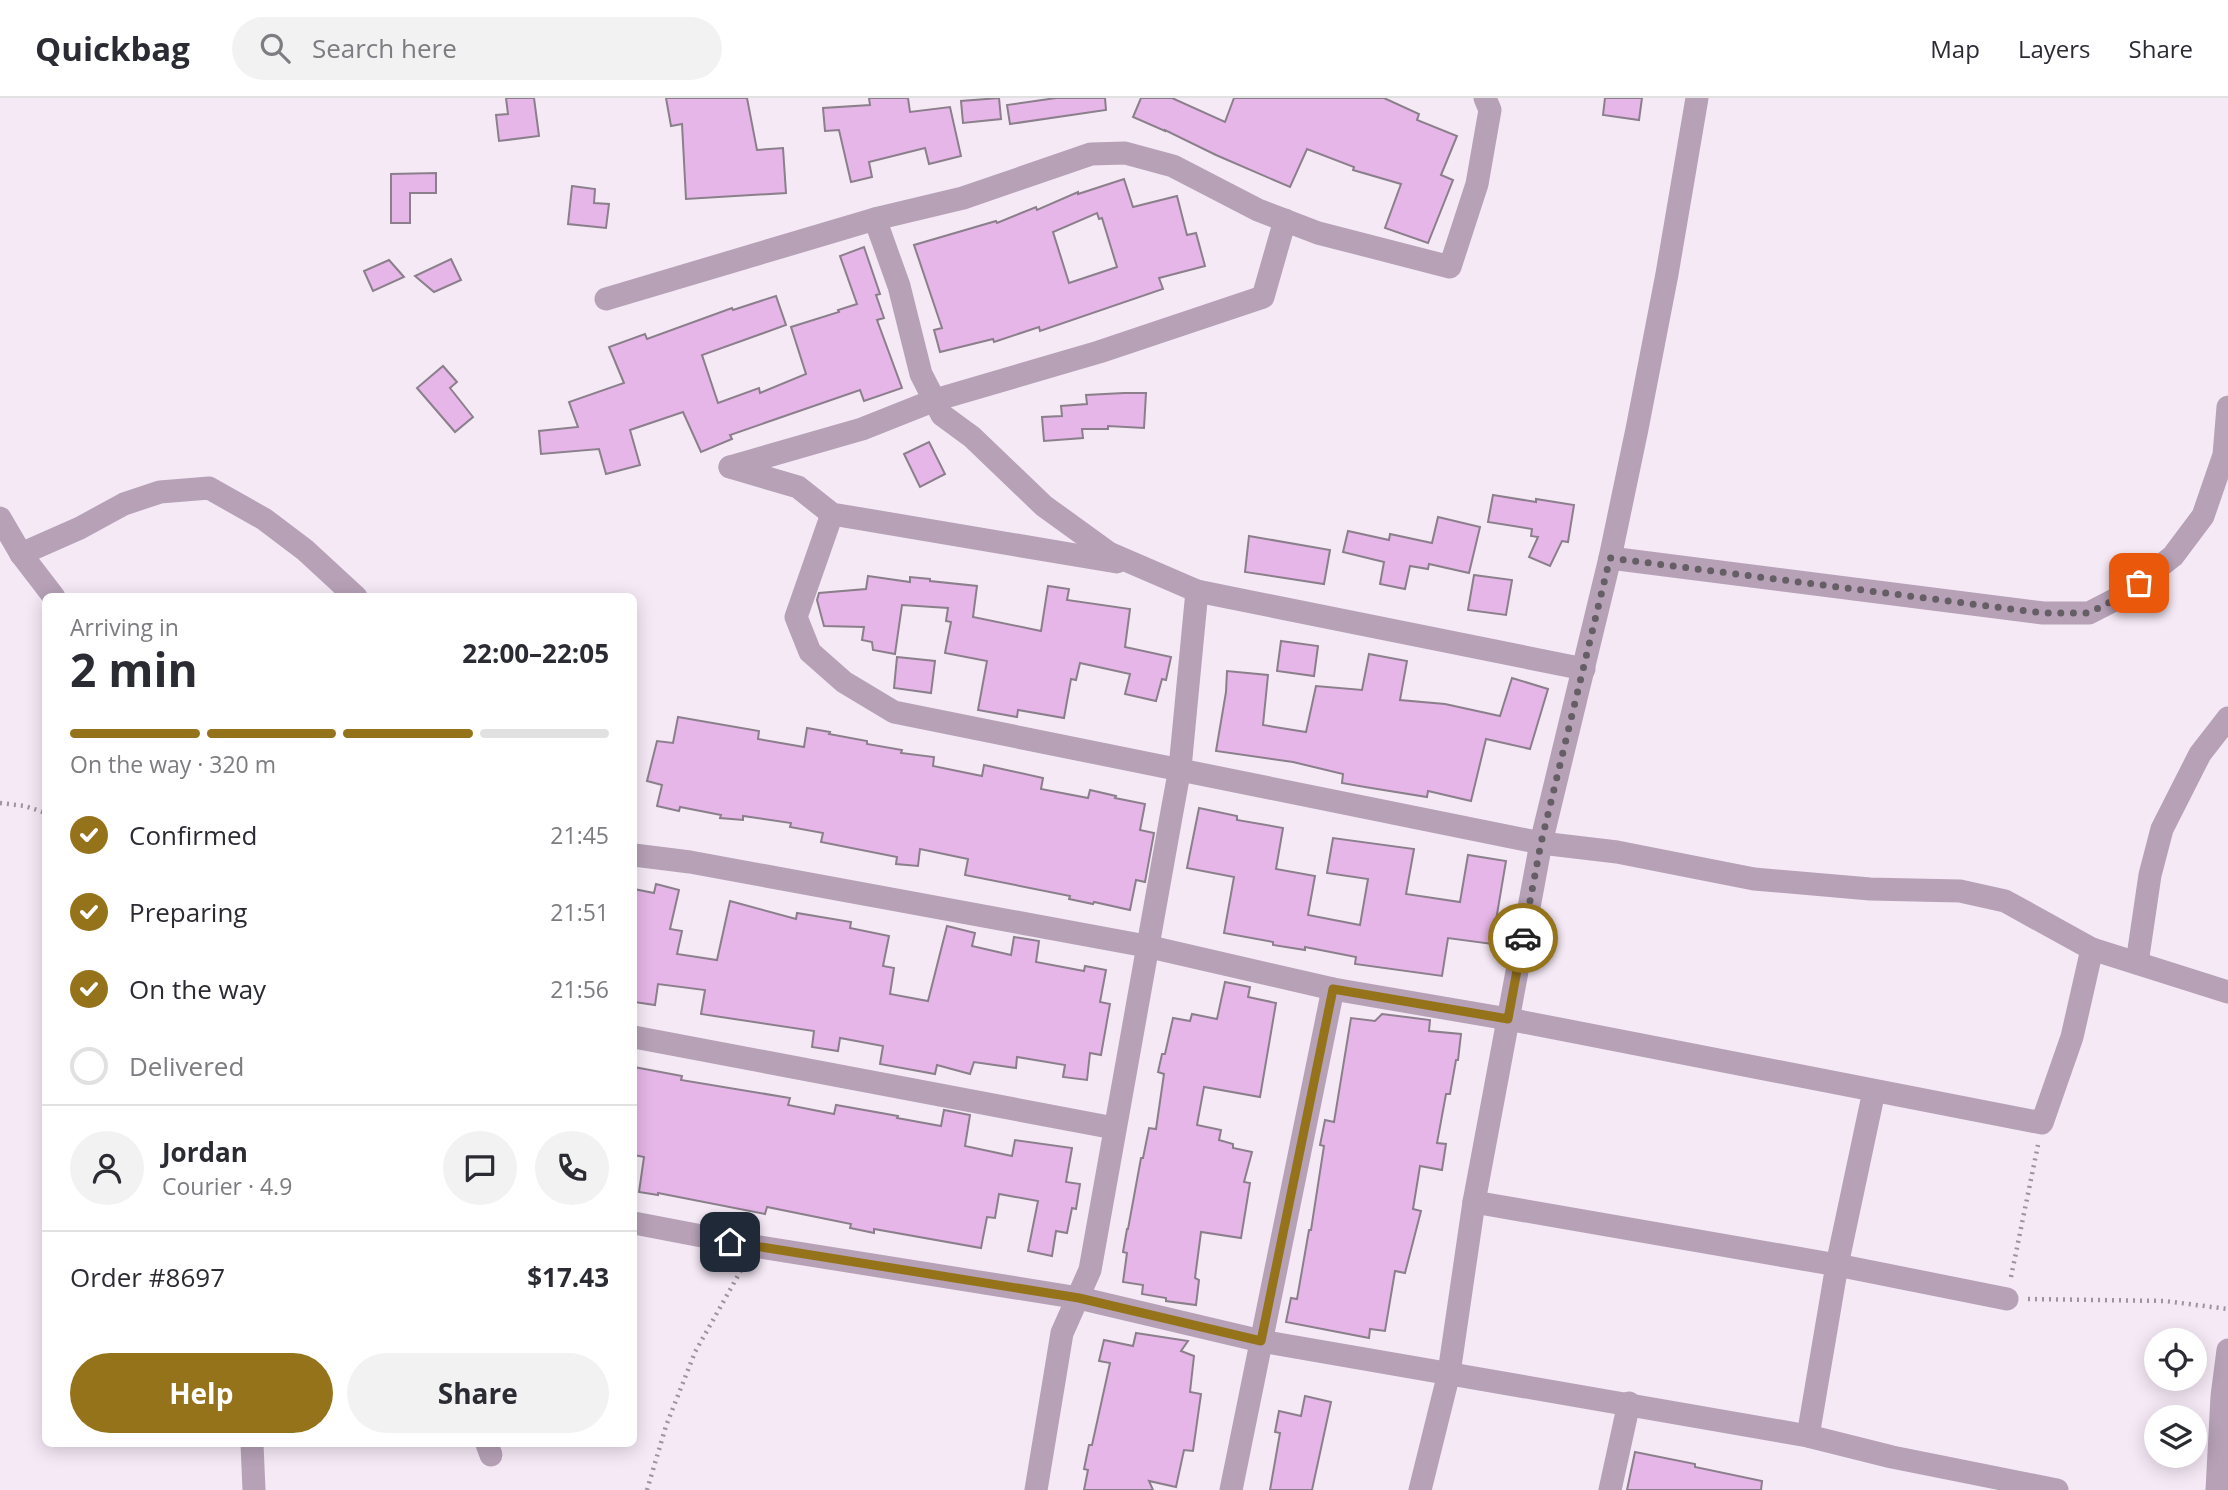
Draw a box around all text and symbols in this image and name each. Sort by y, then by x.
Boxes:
search box [232,17,722,80]
text: Quickbag [35,26,190,71]
icon: search [256,29,294,67]
text: Search here [312,30,457,66]
text: Map [1930,32,1980,65]
text: Layers [2018,32,2091,65]
text: Share [2129,32,2193,65]
pin [2109,553,2169,613]
icon: bag [2120,564,2158,602]
text: Arriving in [70,611,179,643]
text: 22:00–22:05 [462,635,609,671]
text: 2 min [70,638,198,700]
text: On the way · 320 m [70,748,276,780]
icon: check [70,816,108,854]
text: Confirmed [129,817,257,853]
text: 21:45 [550,819,609,851]
icon: check [70,893,108,931]
text: Preparing [129,894,247,930]
text: 21:51 [550,896,609,928]
courier [1488,903,1558,973]
icon: car [1504,919,1542,957]
icon: check [70,970,108,1008]
text: On the way [129,971,266,1007]
text: 21:56 [550,973,609,1005]
text: Delivered [129,1048,244,1084]
button: person [70,1131,144,1205]
button: chat [443,1131,517,1205]
button: phone [535,1131,609,1205]
text: Jordan [162,1134,248,1170]
text: Courier · 4.9 [162,1170,292,1202]
pin [700,1212,760,1272]
icon: home [711,1223,749,1261]
text: Order #8697 [70,1259,225,1295]
text: $17.43 [527,1259,609,1295]
map controls [2144,1328,2207,1468]
button: locate [2144,1328,2207,1391]
button: Help [70,1353,333,1433]
button: Share [347,1353,609,1433]
button: layers [2144,1405,2207,1468]

